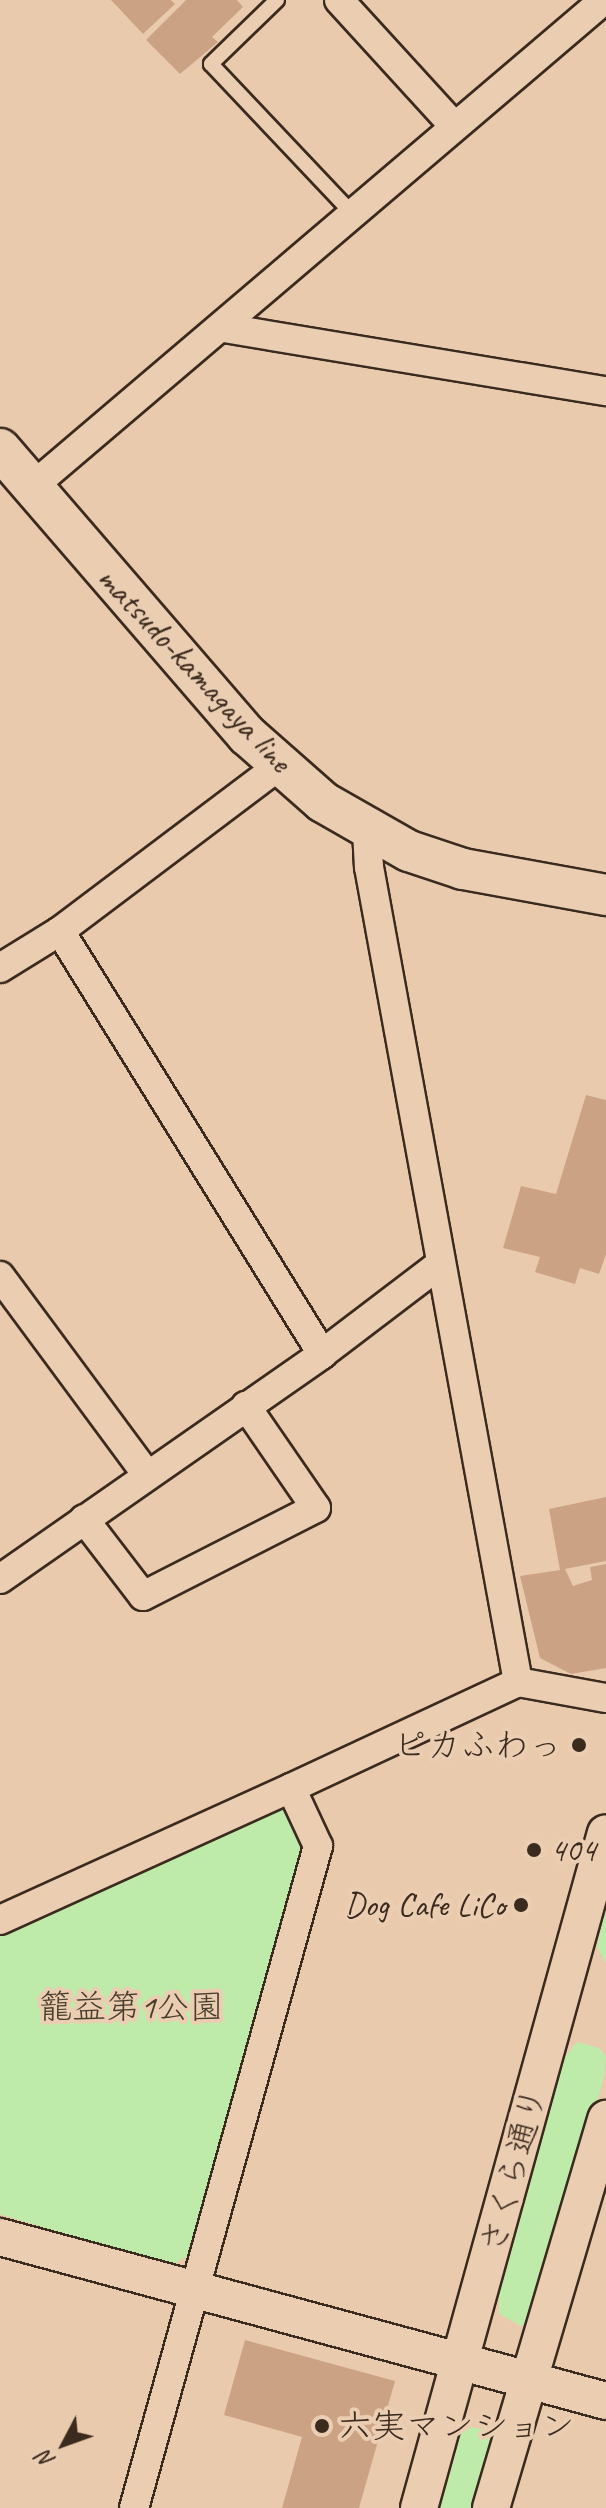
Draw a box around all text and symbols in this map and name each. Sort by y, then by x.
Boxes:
street label: matsudo-kamagaya line [89,558,301,780]
place label: ピカふわっ [393,1725,563,1765]
marker: ピカふわっ [570,1736,588,1754]
place label: 404 [550,1830,596,1870]
marker: 404 [525,1841,543,1859]
place label: Dog Cafe LiCo [343,1885,505,1925]
marker: Dog Cafe LiCo [512,1896,530,1914]
park label: 籠益第1公園 [38,1987,224,2027]
street label: さくら通り [471,2083,555,2257]
north arrow [24,2404,104,2484]
place label: 六実マンション [338,2406,576,2446]
marker: 六実マンション [313,2417,331,2435]
text: N [31,2445,61,2474]

